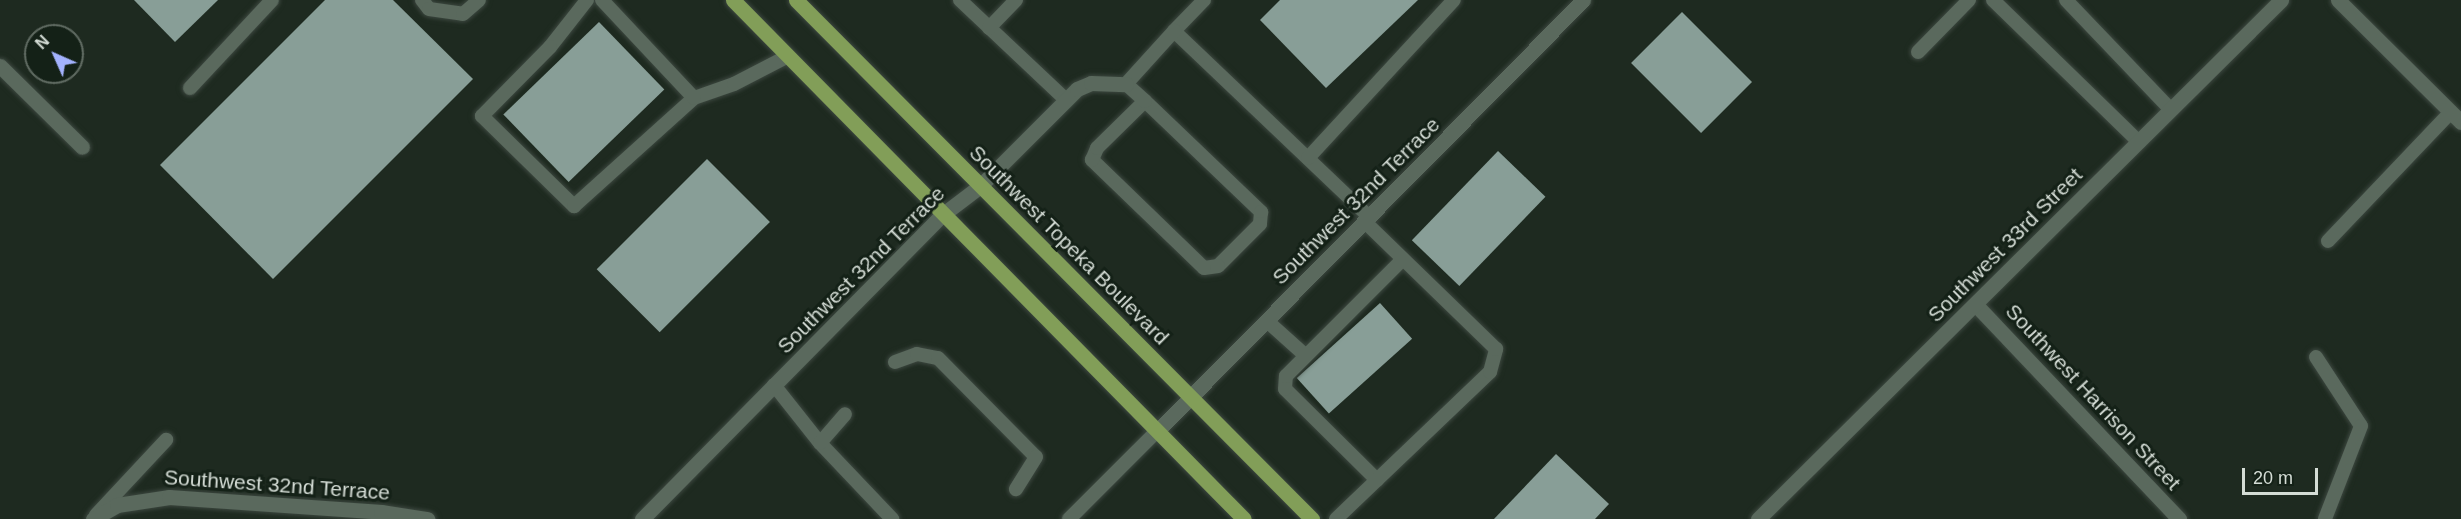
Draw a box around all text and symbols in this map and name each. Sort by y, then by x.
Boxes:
north arrow [24,24,84,84]
text: N [32,32,52,52]
street label: Southwest 32nd Terrace [1267,112,1445,290]
street label: Southwest Topeka Boulevard [964,140,1174,350]
street label: Southwest 33rd Street [1923,163,2087,327]
street label: Southwest 32nd Terrace [772,181,950,359]
street label: Southwest Harrison Street [2000,299,2186,495]
scale bar [2245,456,2322,494]
street label: Southwest 32nd Terrace [163,465,391,505]
text: 20 m [2253,468,2293,488]

